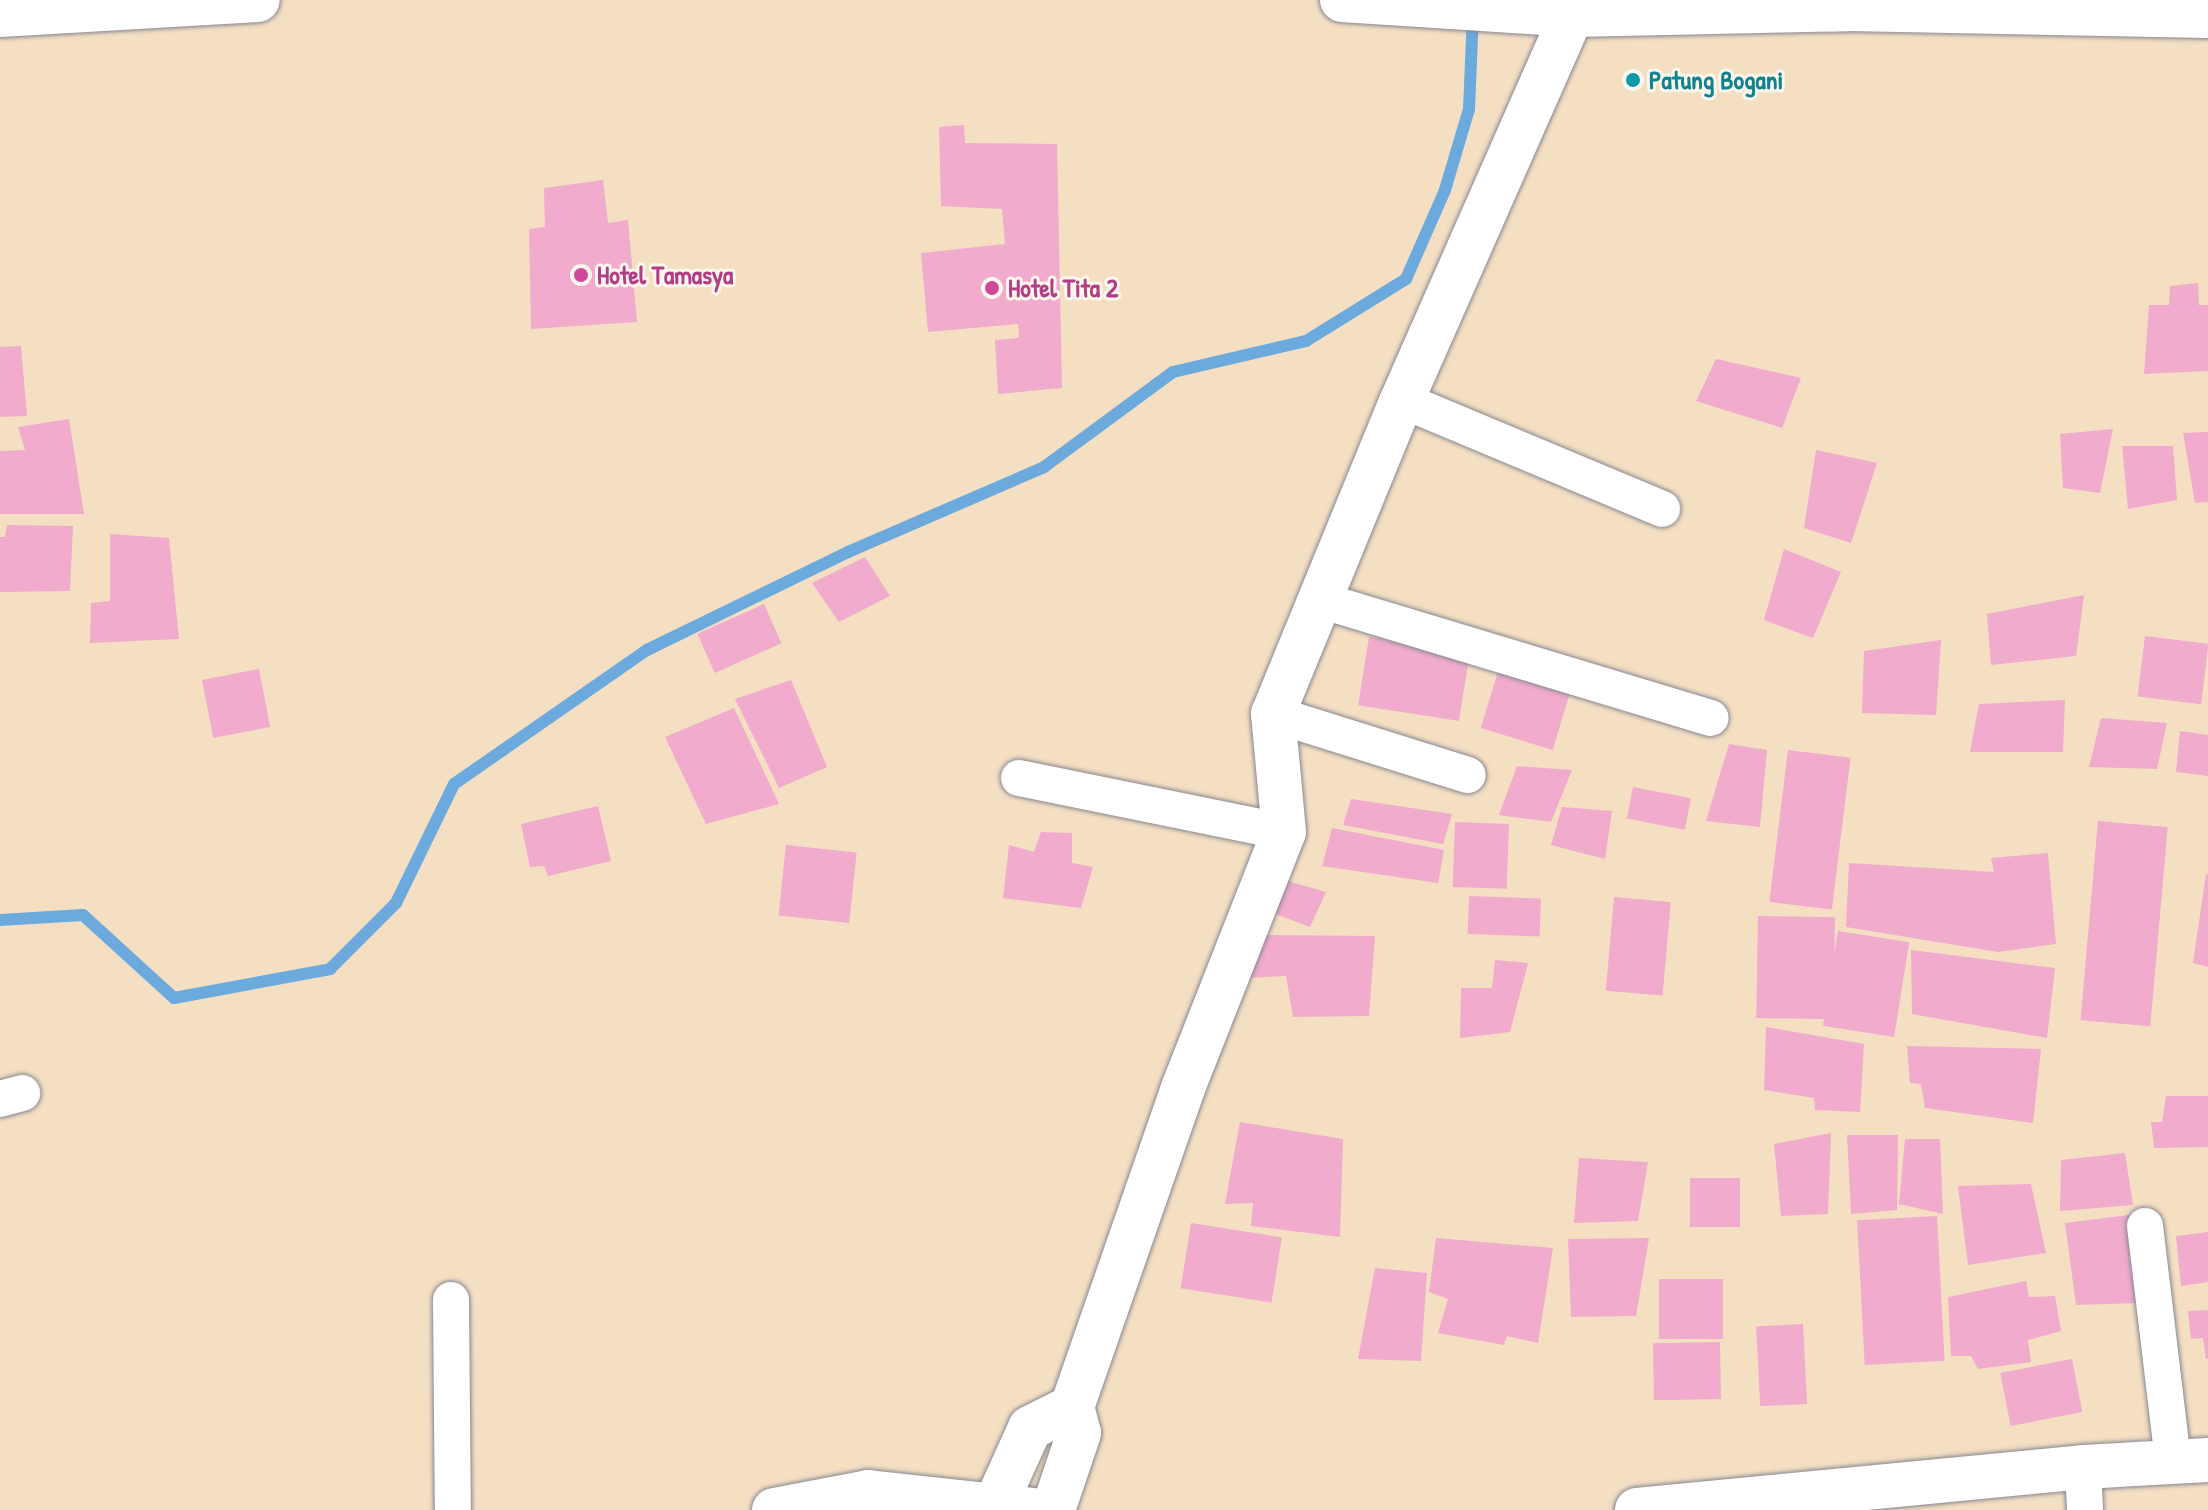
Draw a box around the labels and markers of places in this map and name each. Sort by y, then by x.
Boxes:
place label: Patung Bogani [1649,64,1783,96]
marker: Patung Bogani [1624,71,1642,89]
place label: Hotel Tamasya [597,259,733,291]
marker: Hotel Tamasya [572,266,590,284]
place label: Hotel Tita 2 [1008,272,1118,304]
marker: Hotel Tita 2 [983,279,1001,297]

